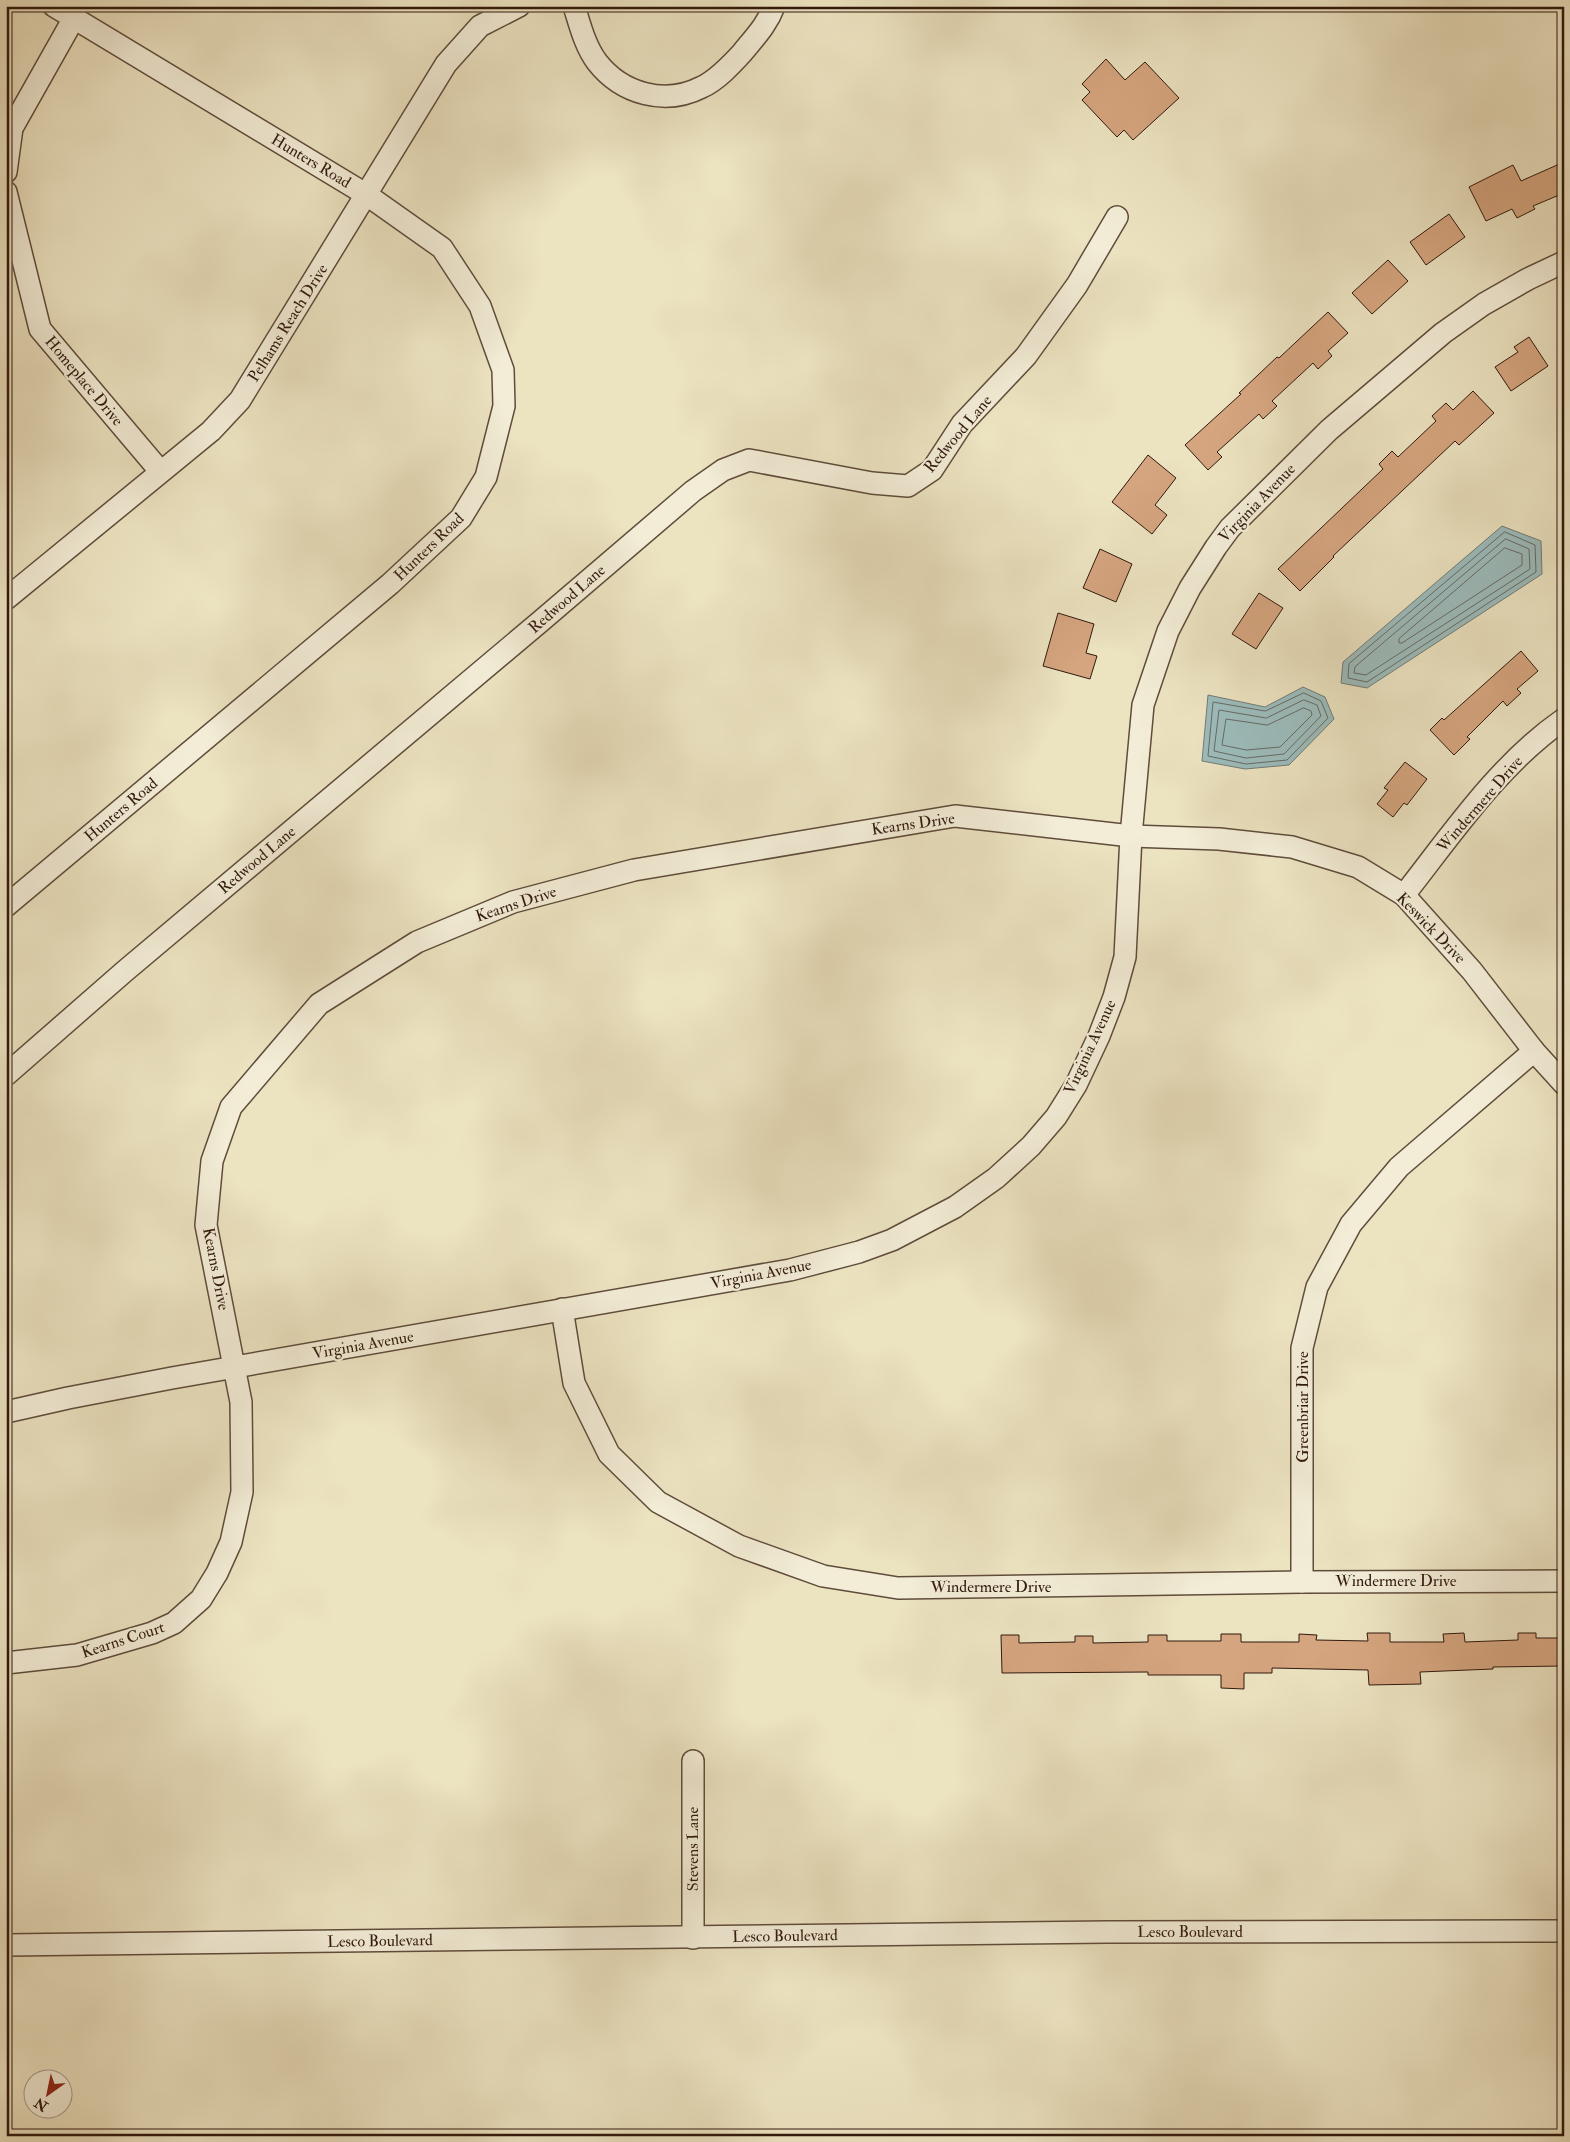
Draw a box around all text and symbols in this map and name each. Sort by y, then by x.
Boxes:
street label: Hunters Road [267,129,355,193]
street label: Pelhams Reach Drive [244,260,333,386]
street label: Homeplace Drive [40,332,128,431]
street label: Redwood Lane [920,391,997,477]
street label: Virginia Avenue [1214,459,1300,547]
street label: Hunters Road [390,509,468,585]
street label: Redwood Lane [524,560,610,638]
street label: Windermere Drive [1432,752,1527,857]
street label: Hunters Road [80,773,162,846]
street label: Kearns Drive [870,808,956,840]
street label: Redwood Lane [214,821,300,898]
street label: Kearns Drive [473,881,559,926]
street label: Keswick Drive [1392,888,1470,968]
street label: Virginia Avenue [1059,996,1121,1098]
street label: Kearns Drive [198,1226,234,1312]
street label: Virginia Avenue [709,1254,813,1294]
street label: Virginia Avenue [311,1326,415,1364]
street label: Greenbriar Drive [1293,1351,1313,1463]
street label: Windermere Drive [1335,1571,1457,1591]
street label: Windermere Drive [930,1577,1052,1597]
street label: Kearns Court [79,1617,167,1663]
street label: Stevens Lane [683,1806,703,1891]
street label: Lesco Boulevard [1137,1922,1243,1942]
street label: Lesco Boulevard [732,1925,838,1947]
street label: Lesco Boulevard [327,1930,433,1952]
north arrow [22,2070,72,2120]
text: N [31,2094,52,2116]

